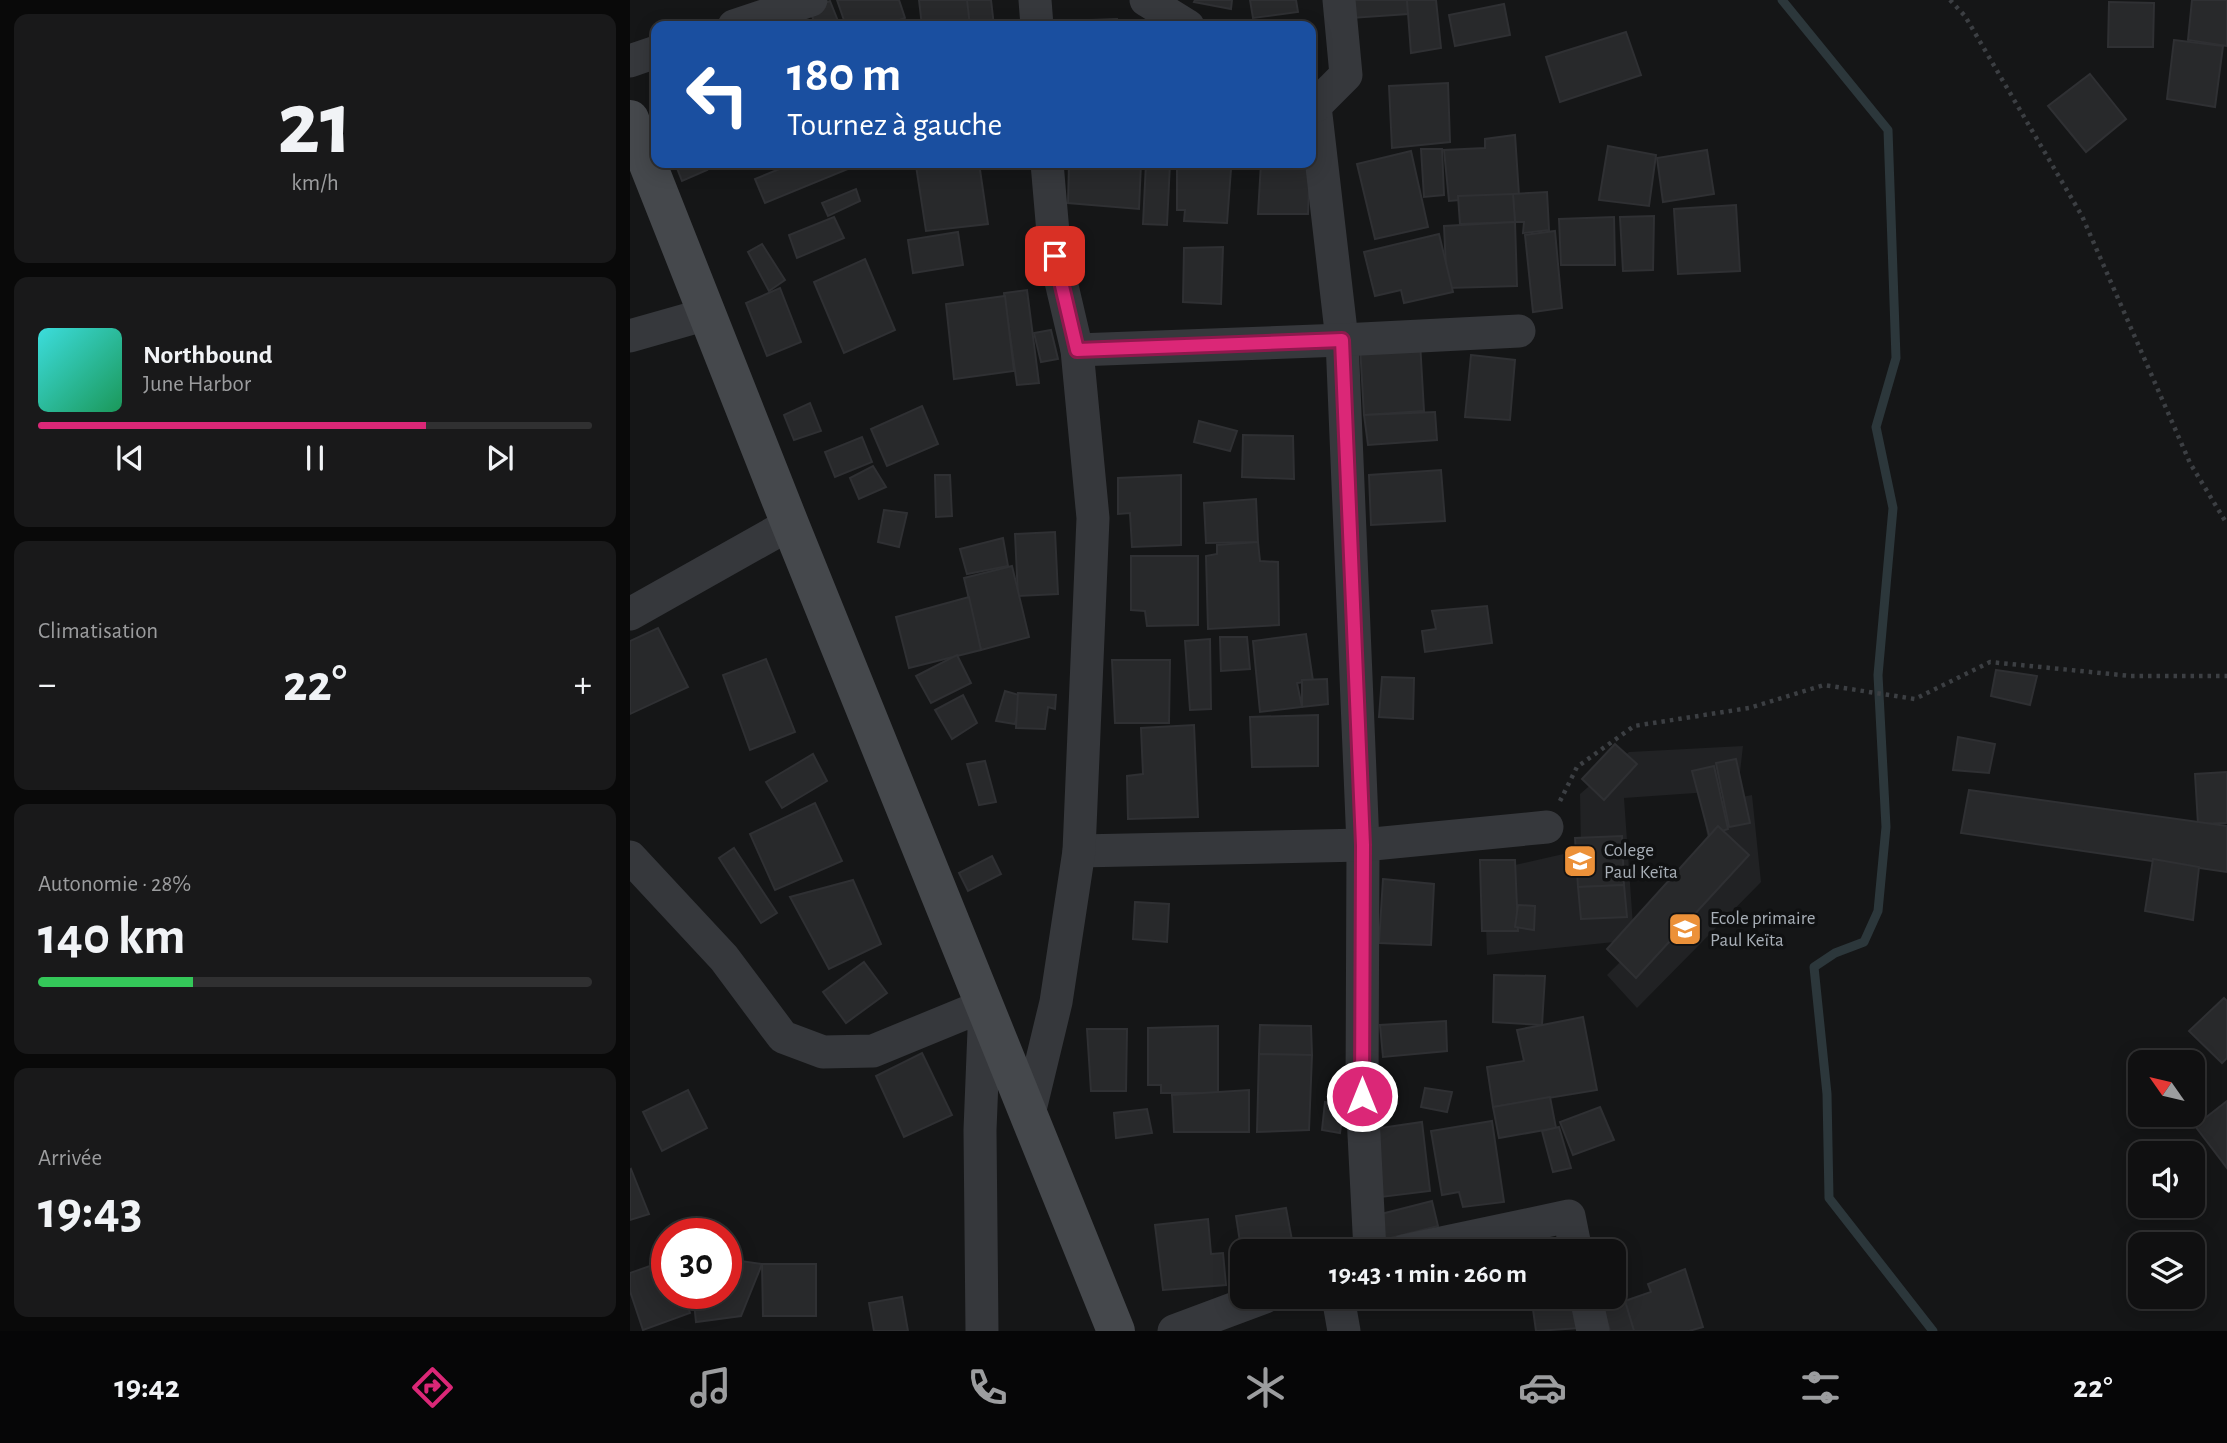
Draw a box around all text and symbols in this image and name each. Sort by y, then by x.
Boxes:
icon: left [672,49,763,140]
text: 180 m [787,51,901,100]
text: 21 [277,79,353,170]
text: Tournez à gauche [787,109,1002,141]
text: km/h [291,172,339,195]
pin [1025,226,1085,286]
icon: arrive [1036,237,1074,275]
text: Northbound [143,342,272,368]
text: June Harbor [143,373,251,396]
icon: previous [111,439,149,477]
icon: pause [296,439,334,477]
icon: next [481,439,519,477]
text: Climatisation [38,620,158,643]
text: 22° [283,658,347,710]
text: − [38,666,56,704]
text: + [574,666,592,704]
place label: Colege Paul Keïta [1604,841,1678,882]
school or university icon: Colege Paul Keïta [1561,842,1599,880]
text: Autonomie · 28% [38,873,191,896]
place label: Ecole primaire Paul Keïta [1710,909,1816,950]
school or university icon: Ecole primaire Paul Keïta [1666,910,1704,948]
text: 140 km [38,911,186,963]
north arrow [2128,1050,2205,1127]
map controls [2128,1050,2205,1309]
position arrow [1325,1059,1399,1133]
button: sound [2128,1141,2205,1218]
text: Arrivée [38,1147,102,1170]
text: 19:43 [38,1185,142,1237]
speed limit sign: 30 [651,1218,742,1309]
button: layers [2128,1232,2205,1309]
text: 19:43 · 1 min · 260 m [1329,1261,1527,1287]
icon: directions [408,1363,457,1412]
icon: music [686,1363,735,1412]
icon: phone [963,1363,1012,1412]
icon: climate [1241,1363,1290,1412]
icon: car [1518,1363,1567,1412]
icon: filters [1796,1363,1845,1412]
text: 19:42 [114,1371,180,1403]
text: 22° [2073,1371,2113,1403]

